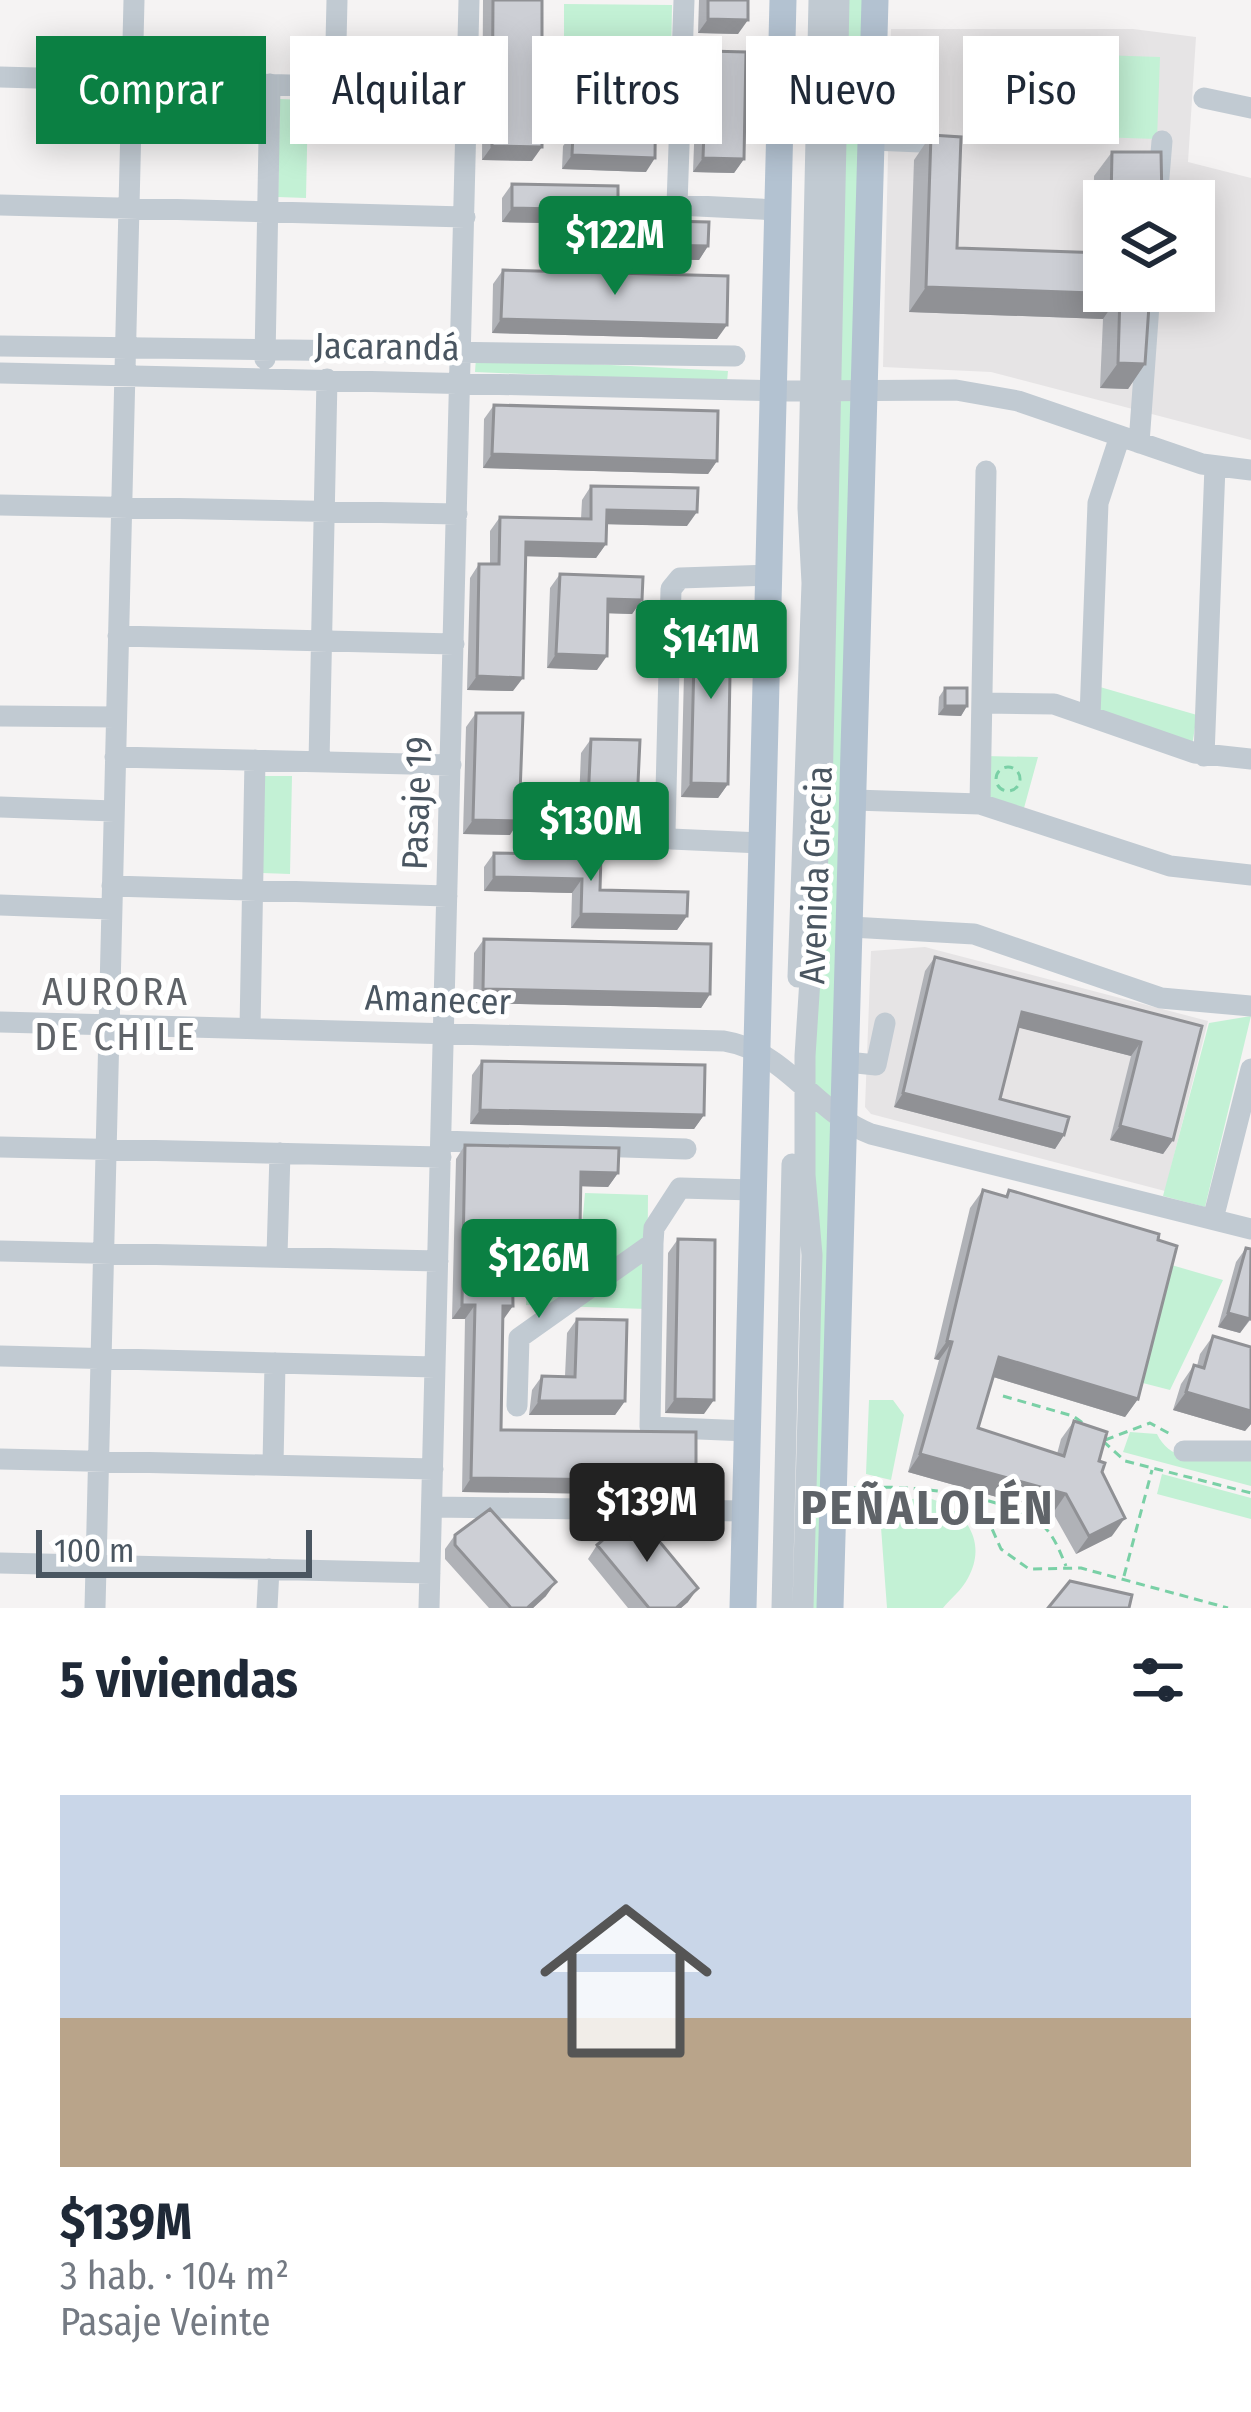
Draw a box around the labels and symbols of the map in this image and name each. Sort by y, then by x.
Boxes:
pin: $122M [531,196,699,298]
street label: Jacarandá [314,324,460,370]
pin: $141M [627,600,795,702]
street label: Pasaje 19 [393,735,441,871]
street label: Avenida Grecia [790,765,842,985]
pin: $130M [507,782,675,884]
district label: AURORA DE CHILE [34,969,198,1060]
street label: Amanecer [364,975,512,1025]
pin: $126M [455,1219,623,1321]
pin: $139M [563,1463,731,1565]
district label: PEÑALOLÉN [800,1478,1056,1537]
scale bar [36,1524,312,1577]

